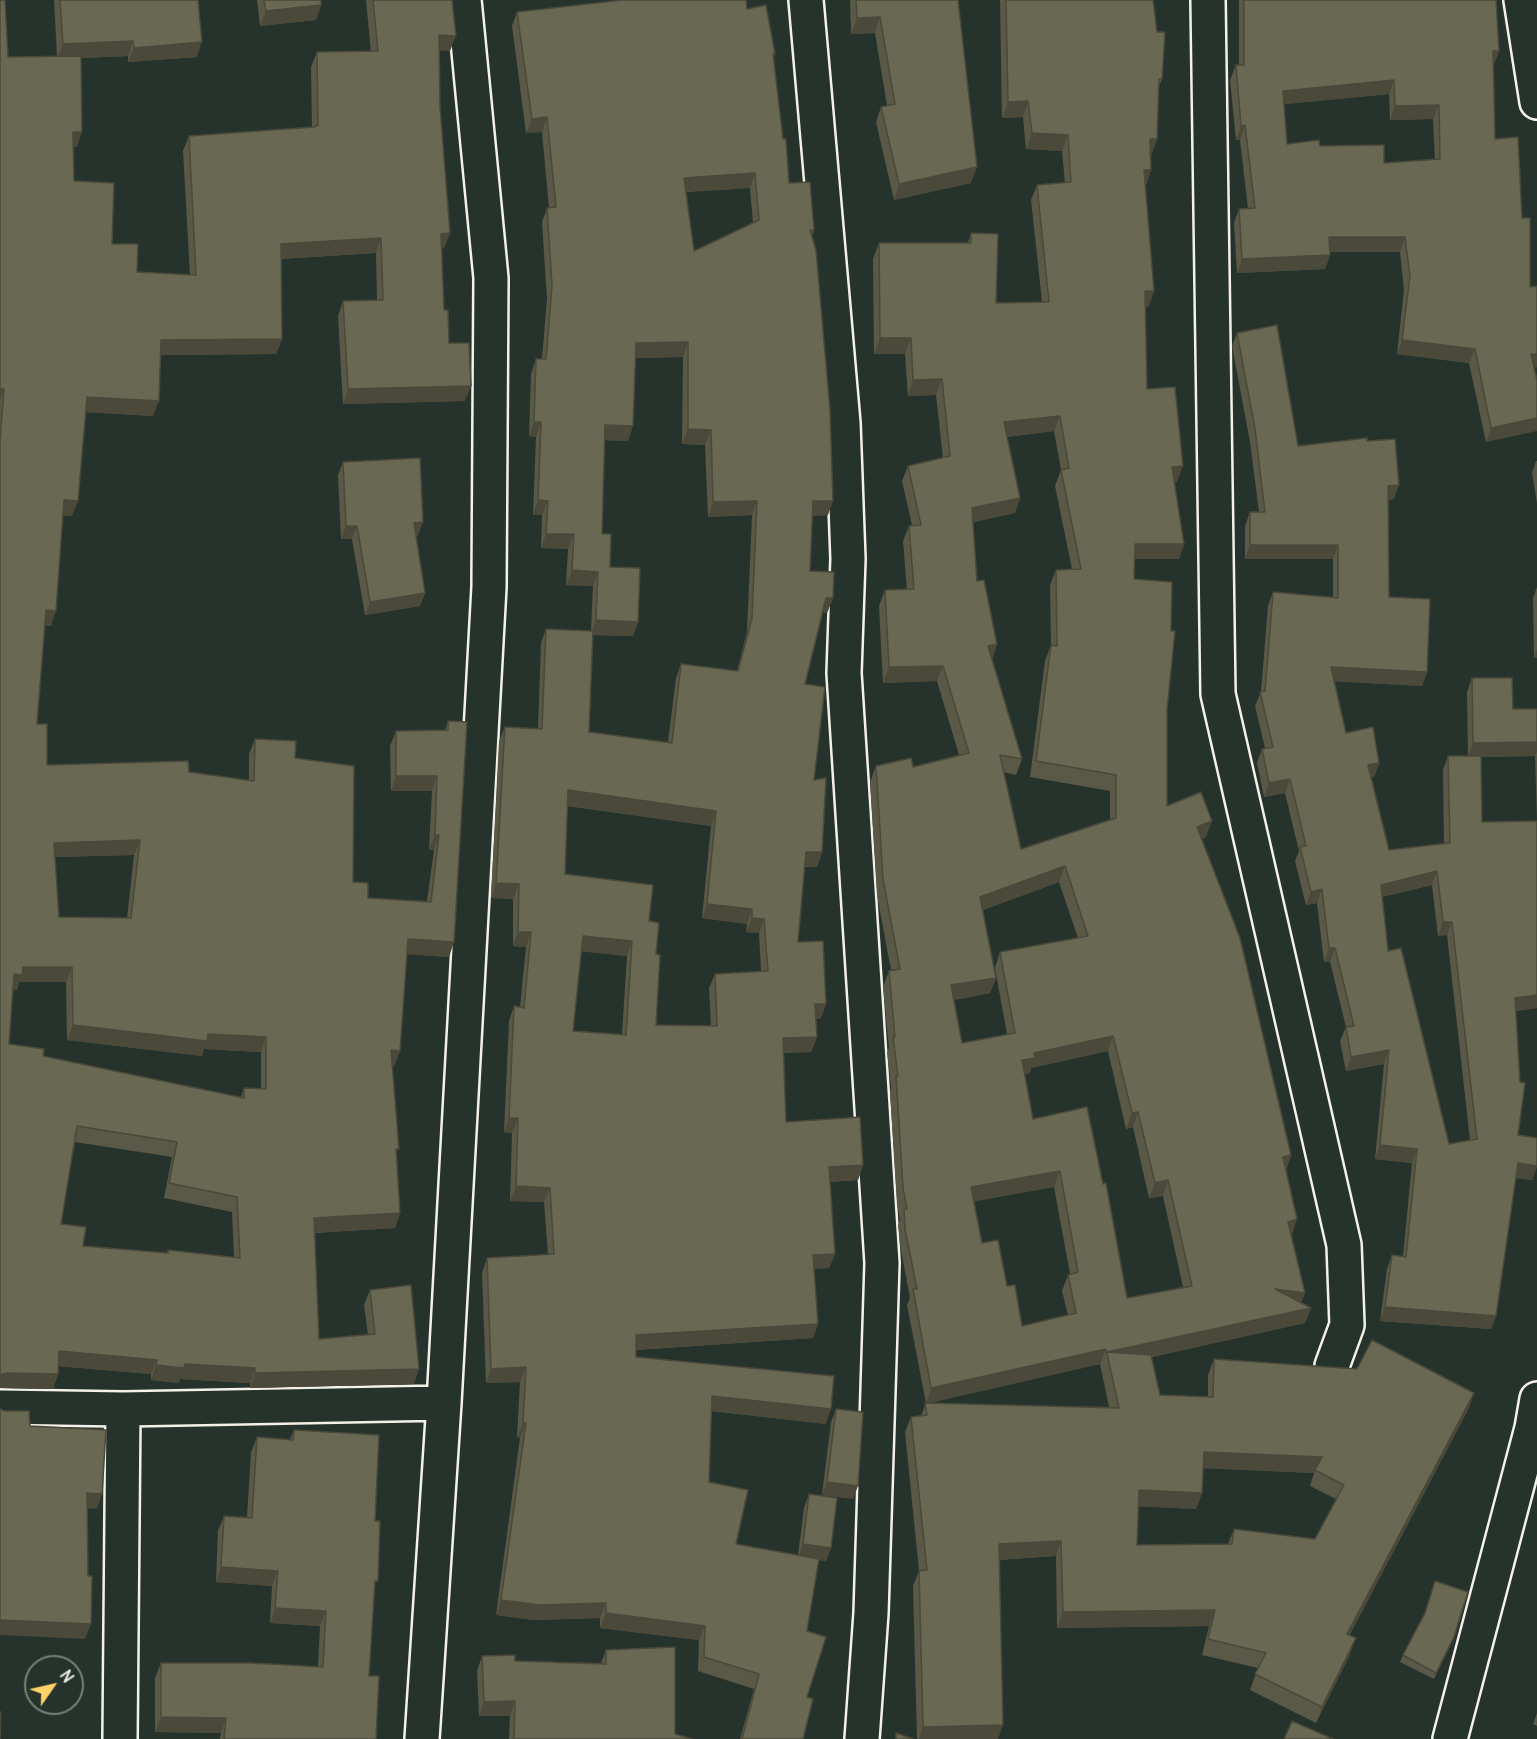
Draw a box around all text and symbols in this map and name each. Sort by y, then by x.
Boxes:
north arrow [24,1655,84,1715]
text: N [56,1666,79,1686]

